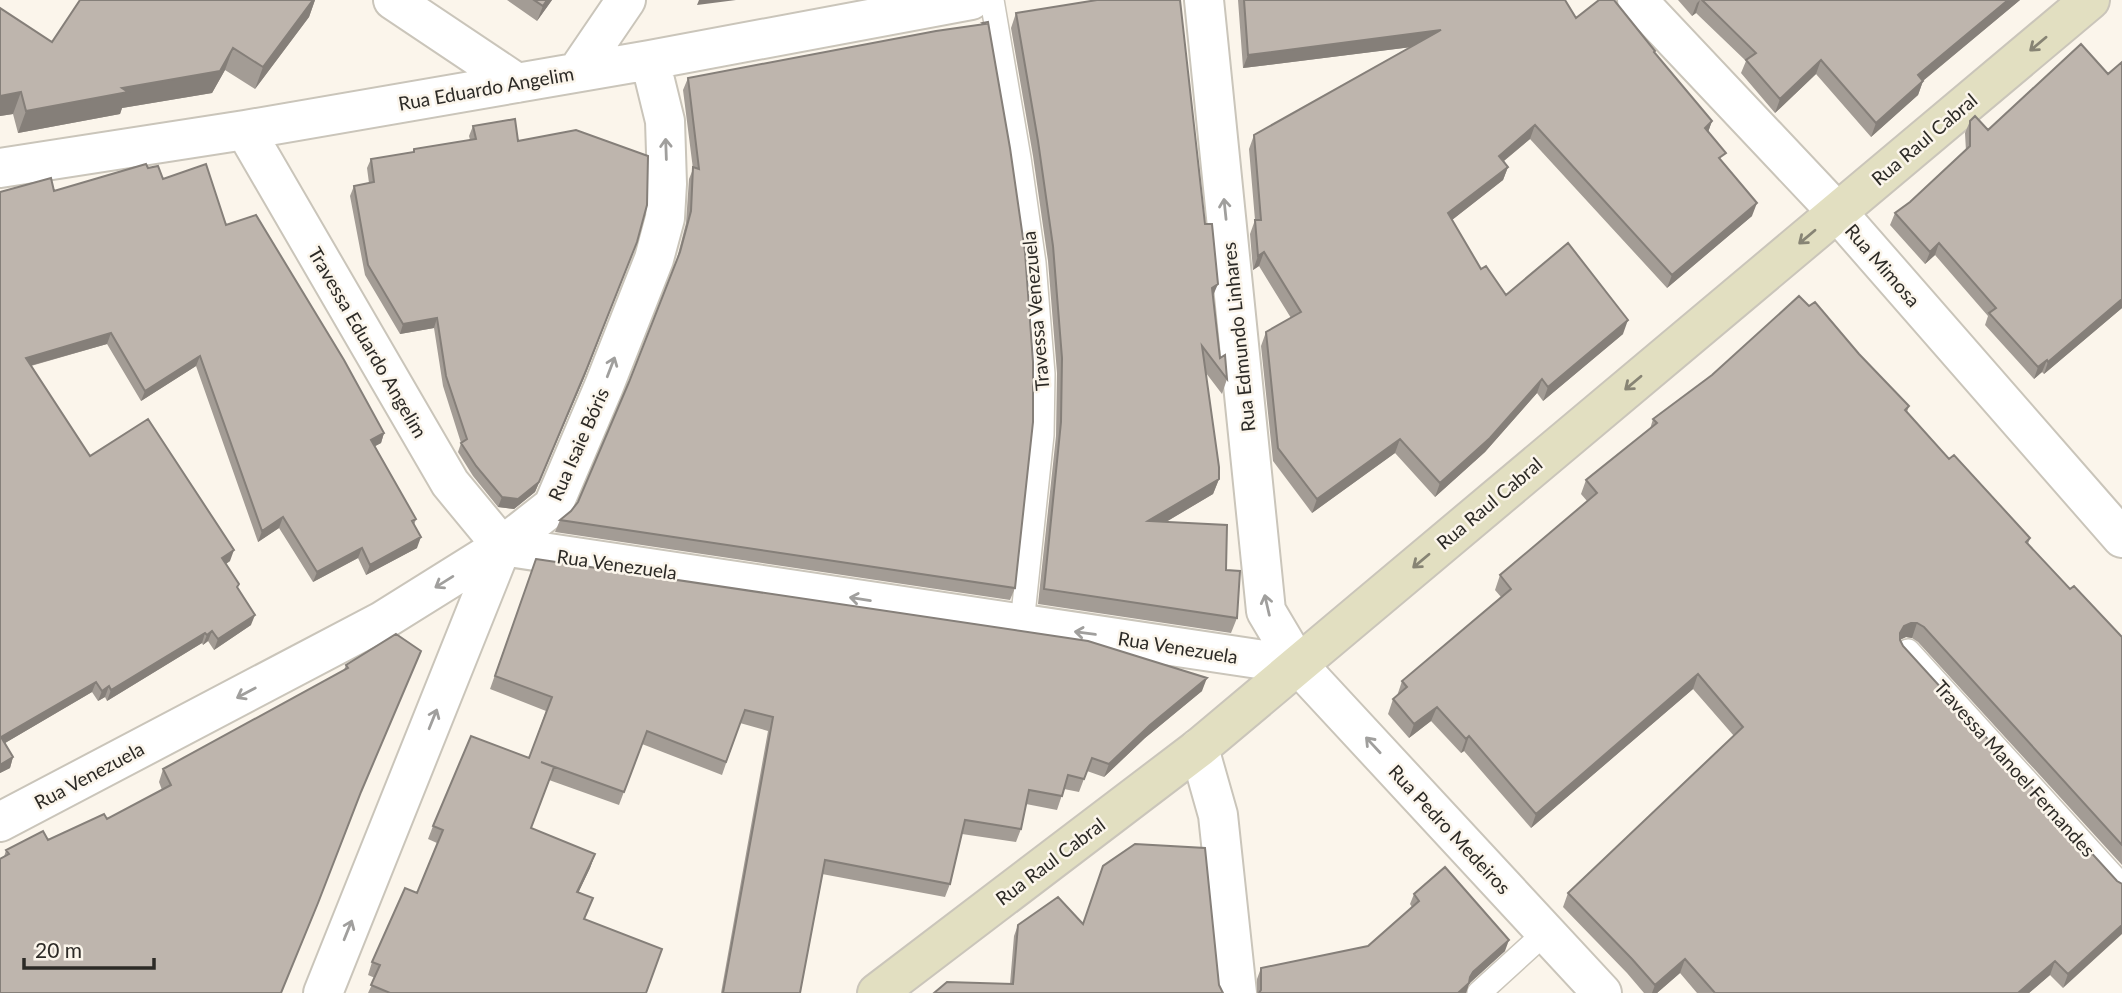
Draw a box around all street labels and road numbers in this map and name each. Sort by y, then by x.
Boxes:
street label: Rua Eduardo Angelim [396,61,576,115]
street label: Rua Raul Cabral [1866,88,1982,190]
street label: Rua Mimosa [1841,219,1925,311]
street label: Travessa Venezuela [1017,230,1053,392]
street label: Rua Edmundo Linhares [1217,241,1259,433]
street label: Travessa Eduardo Angelim [304,242,432,442]
street label: Rua Isaie Bóris [543,384,613,504]
street label: Rua Raul Cabral [1431,452,1547,554]
street label: Rua Venezuela [555,544,679,584]
street label: Rua Venezuela [1116,626,1240,668]
street label: Travessa Manoel Fernandes [1930,675,2100,861]
street label: Rua Venezuela [30,736,148,814]
street label: Rua Pedro Medeiros [1384,760,1516,898]
street label: Rua Raul Cabral [991,812,1109,910]

